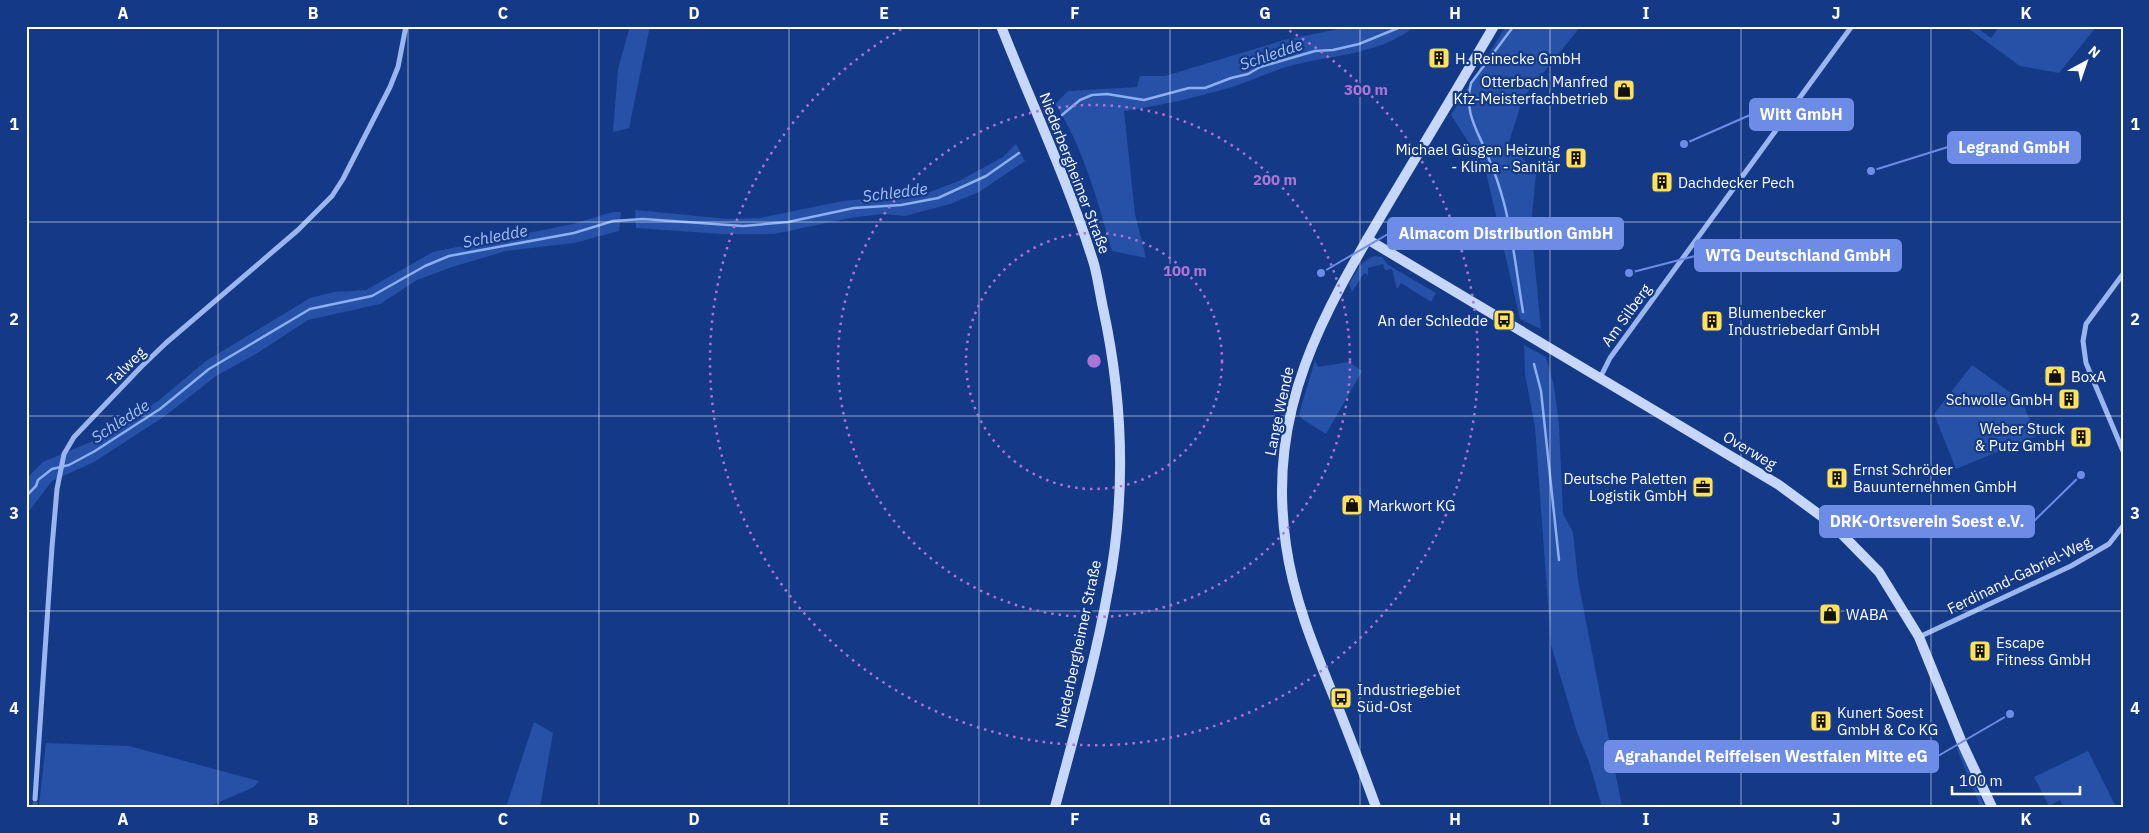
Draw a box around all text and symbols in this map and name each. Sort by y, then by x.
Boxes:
text: A [118,3,129,23]
text: B [308,3,319,23]
text: C [498,3,508,23]
text: D [688,3,700,23]
text: E [879,3,889,23]
text: F [1070,3,1080,23]
text: G [1259,3,1271,23]
text: H [1449,3,1461,23]
text: I [1643,3,1650,23]
text: J [1832,3,1840,23]
text: K [2020,3,2032,23]
water label: Schledde [1237,34,1305,74]
north arrow [2062,38,2112,88]
text: N [2085,42,2104,62]
building icon: H. Reinecke GmbH [1427,46,1451,70]
place label: H. Reinecke GmbH [1455,49,1581,68]
place label: Otterbach Manfred Kfz-Meisterfachbetrieb [1454,72,1608,108]
shop icon: Otterbach Manfred Kfz-Meisterfachbetrieb [1612,78,1636,102]
text: 300 m [1344,80,1388,99]
street label: Niederbergheimer Straße [1035,90,1115,256]
callout: Witt GmbH [1750,99,1853,130]
text: Witt GmbH [1759,104,1843,124]
text: 1 [9,114,19,134]
text: 1 [2130,114,2140,134]
callout: Legrand GmbH [1948,132,2080,163]
text: Legrand GmbH [1958,137,2070,157]
place label: Michael Güsgen Heizung - Klima - Sanitär [1395,140,1560,176]
building icon: Michael Güsgen Heizung - Klima - Sanitär [1564,146,1588,170]
text: 200 m [1253,170,1297,189]
building icon: Dachdecker Pech [1650,170,1674,194]
place label: Dachdecker Pech [1678,173,1795,192]
water label: Schledde [861,178,929,206]
callout: Almacom Distribution GmbH [1388,218,1623,249]
water label: Schledde [461,220,529,252]
text: Almacom Distribution GmbH [1399,223,1613,243]
callout: WTG Deutschland GmbH [1695,240,1901,271]
text: WTG Deutschland GmbH [1705,245,1891,265]
text: 100 m [1163,261,1207,280]
street label: Am Silberg [1597,280,1655,350]
place label: Blumenbecker Industriebedarf GmbH [1728,303,1880,339]
bus stop icon: An der Schledde [1492,308,1516,332]
text: 2 [9,309,19,329]
building icon: Blumenbecker Industriebedarf GmbH [1700,309,1724,333]
text: 2 [2130,309,2140,329]
place label: An der Schledde [1378,311,1488,330]
street label: Talweg [103,343,149,389]
centre of rings [1085,352,1103,370]
shop icon: BoxA [2043,364,2067,388]
street label: Lange Wende [1260,365,1298,457]
place label: BoxA [2071,367,2107,386]
building icon: Schwolle GmbH [2057,387,2081,411]
place label: Schwolle GmbH [1946,390,2053,409]
water label: Schledde [87,395,153,447]
place label: Weber Stuck & Putz GmbH [1975,419,2065,455]
building icon: Weber Stuck & Putz GmbH [2069,425,2093,449]
street label: Overweg [1720,427,1780,473]
place label: Ernst Schröder Bauunternehmen GmbH [1853,460,2017,496]
building icon: Ernst Schröder Bauunternehmen GmbH [1825,466,1849,490]
place label: Deutsche Paletten Logistik GmbH [1563,469,1687,505]
office icon: Deutsche Paletten Logistik GmbH [1691,475,1715,499]
shop icon: Markwort KG [1340,493,1364,517]
place label: Markwort KG [1368,496,1455,515]
text: 3 [9,503,19,523]
text: 3 [2130,503,2140,523]
callout: DRK-Ortsverein Soest e.V. [1820,506,2034,537]
text: DRK-Ortsverein Soest e.V. [1830,511,2024,531]
street label: Ferdinand-Gabriel-Weg [1944,532,2094,618]
street label: Niederbergheimer Straße [1051,558,1105,730]
shop icon: WABA [1818,602,1842,626]
place label: WABA [1846,605,1889,624]
place label: Escape Fitness GmbH [1996,633,2091,669]
building icon: Escape Fitness GmbH [1968,639,1992,663]
place label: Industriegebiet Süd-Ost [1357,680,1461,716]
bus stop icon: Industriegebiet Süd-Ost [1329,686,1353,710]
text: 4 [9,698,19,718]
text: 4 [2130,698,2140,718]
place label: Kunert Soest GmbH & Co KG [1837,703,1938,739]
building icon: Kunert Soest GmbH & Co KG [1809,709,1833,733]
callout: Agrahandel Reiffeisen Westfalen Mitte eG [1605,741,1938,772]
text: Agrahandel Reiffeisen Westfalen Mitte eG [1614,746,1928,766]
scale bar [1952,763,2079,795]
text: 100 m [1959,771,2003,790]
text: A [118,809,129,829]
text: B [308,809,319,829]
text: C [498,809,508,829]
text: D [688,809,700,829]
text: E [879,809,889,829]
text: F [1070,809,1080,829]
text: G [1259,809,1271,829]
text: H [1449,809,1461,829]
text: I [1643,809,1650,829]
text: J [1832,809,1840,829]
text: K [2020,809,2032,829]

